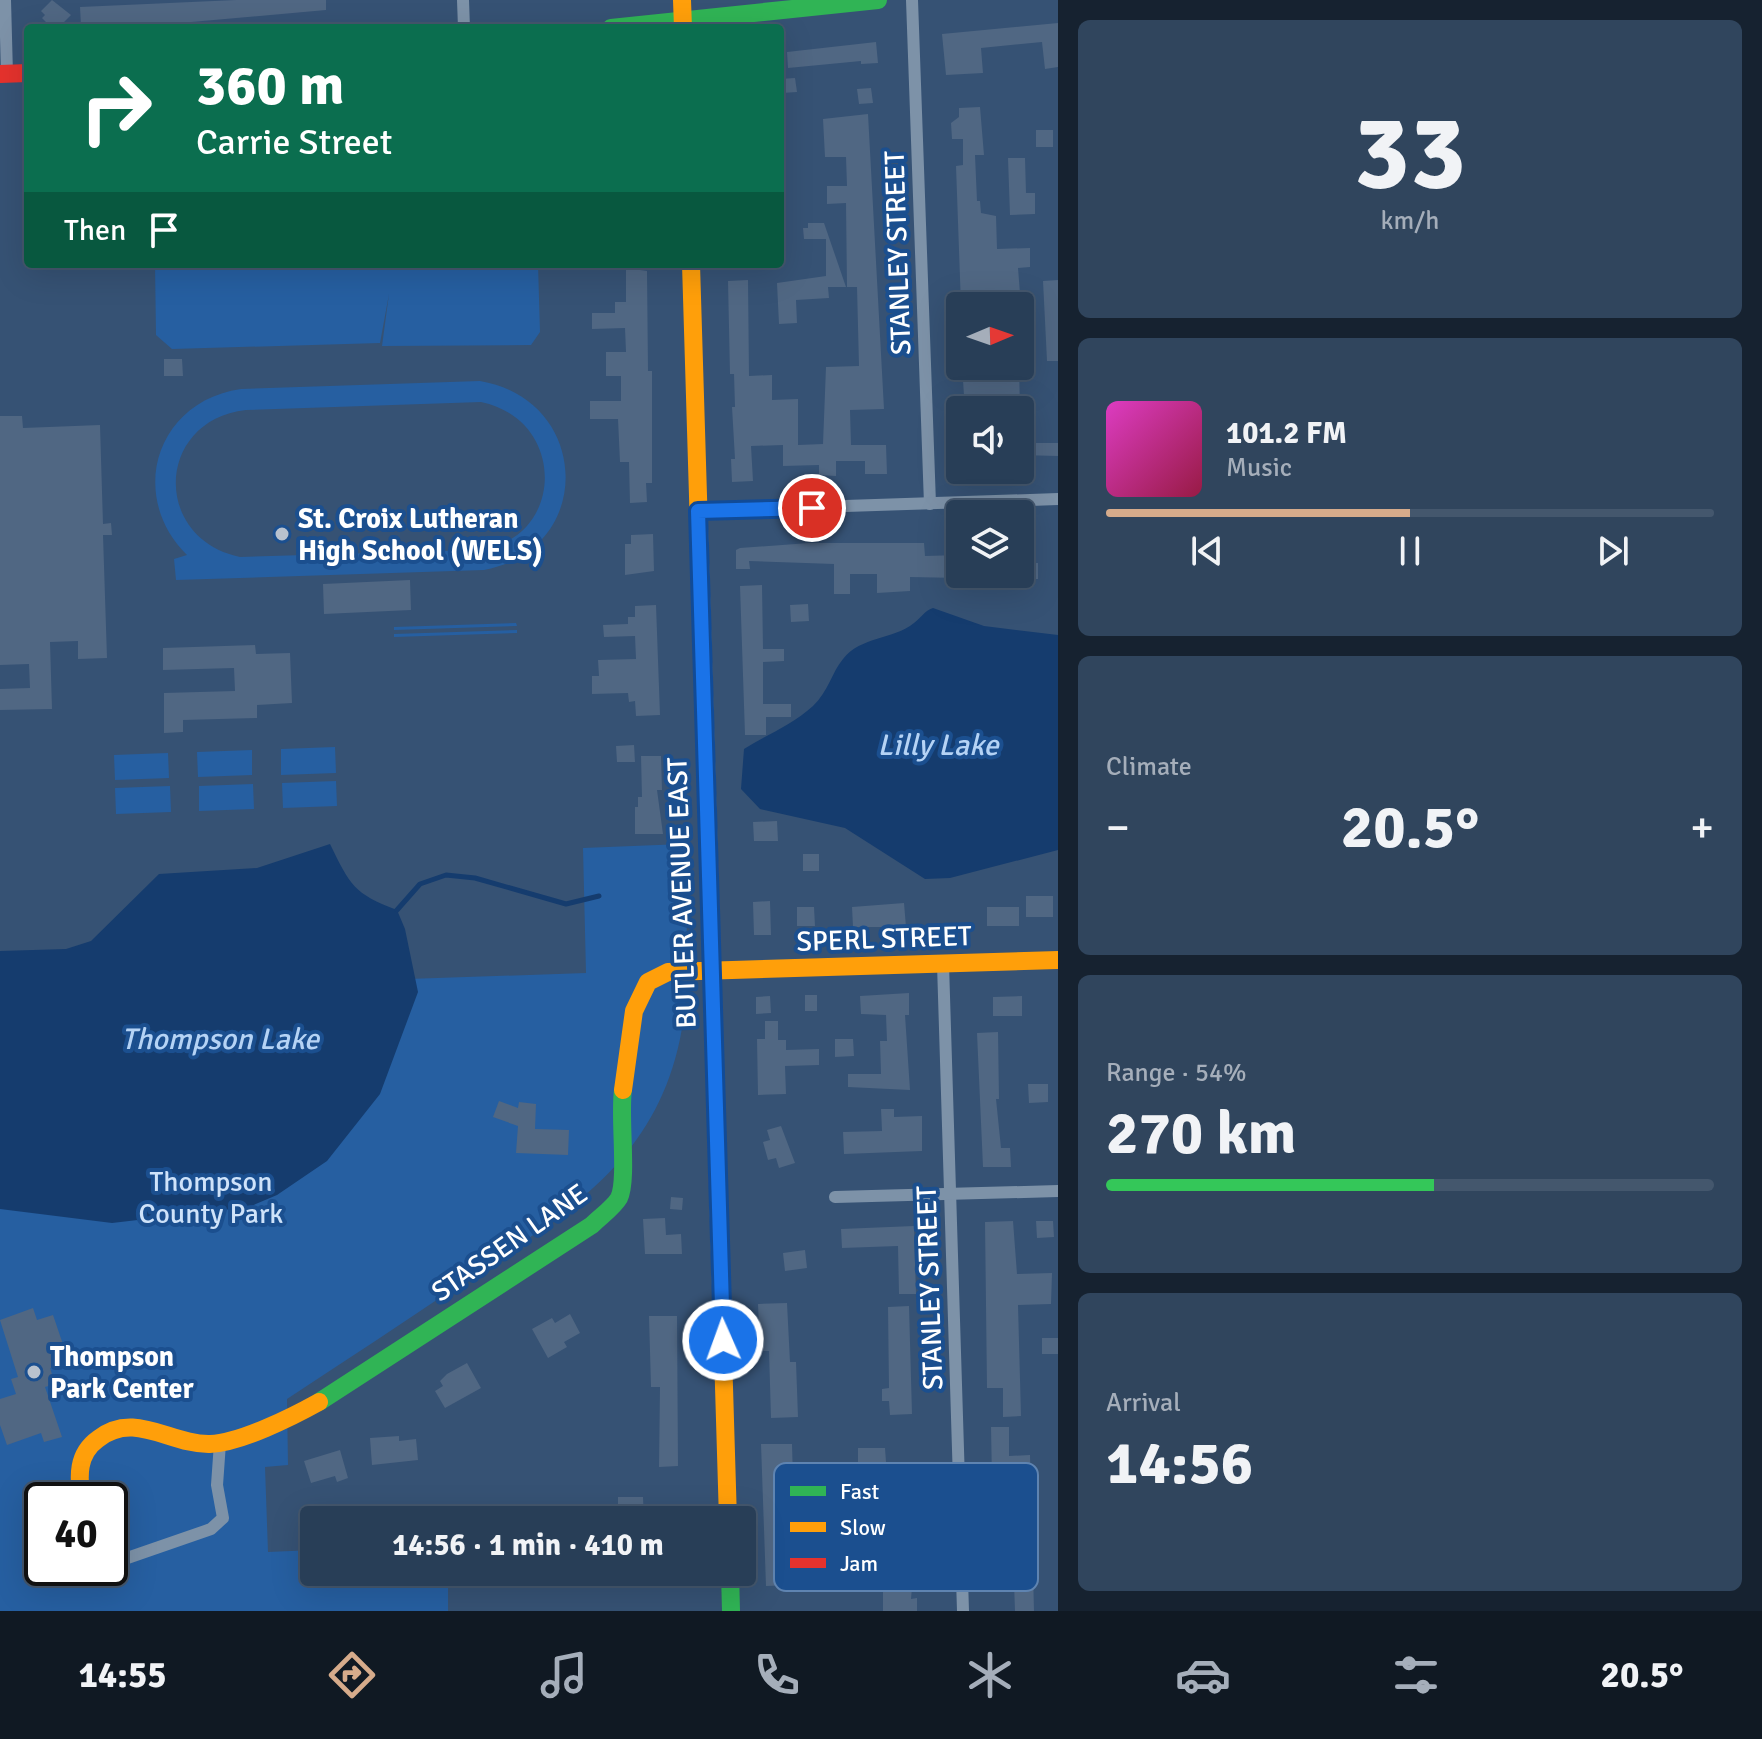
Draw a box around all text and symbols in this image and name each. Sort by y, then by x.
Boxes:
text: 360 m [196,51,344,120]
icon: right [64,56,168,160]
text: 33 [1354,89,1466,217]
text: Carrie Street [196,120,392,165]
street label: STANLEY STREET [877,150,919,356]
text: km/h [1381,205,1439,237]
icon: arrive [142,208,186,252]
text: Then [64,212,126,249]
north arrow [946,292,1034,380]
map controls [946,292,1034,588]
button: sound [946,396,1034,484]
text: 101.2 FM [1226,415,1347,452]
text: Music [1226,452,1292,484]
pin [778,474,846,542]
icon: arrive [790,486,834,530]
button: layers [946,500,1034,588]
place label: St. Croix Lutheran High School (WELS) [298,502,543,568]
marker: St. Croix Lutheran High School (WELS) [273,525,291,543]
icon: previous [1185,529,1229,573]
icon: pause [1388,529,1432,573]
icon: next [1591,529,1635,573]
water label: Lilly Lake [878,727,1000,764]
text: Climate [1106,751,1192,783]
street label: BUTLER AVENUE EAST [660,756,704,1029]
text: 20.5° [1341,791,1479,865]
text: − [1106,801,1130,855]
text: + [1690,801,1714,855]
street label: SPERL STREET [796,919,973,959]
water label: Thompson Lake [121,1021,321,1058]
text: Range · 54% [1106,1057,1247,1089]
text: 270 km [1106,1097,1296,1171]
park label: Thompson County Park [139,1165,283,1231]
street label: STASSEN LANE [425,1177,594,1309]
street label: STANLEY STREET [909,1185,951,1391]
position arrow [681,1298,765,1382]
place label: Thompson Park Center [50,1340,194,1406]
marker: Thompson Park Center [25,1363,43,1381]
text: Arrival [1106,1387,1181,1419]
text: 14:56 [1106,1427,1253,1501]
legend [774,1463,1038,1591]
text: Fast [840,1478,880,1505]
speed limit sign: 40 [24,1482,128,1586]
text: Slow [840,1514,886,1541]
text: 14:56 · 1 min · 410 m [392,1527,664,1564]
text: Jam [840,1550,878,1577]
icon: directions [324,1647,380,1703]
icon: music [536,1647,592,1703]
icon: phone [749,1647,805,1703]
icon: climate [962,1647,1018,1703]
icon: car [1175,1647,1231,1703]
icon: filters [1388,1647,1444,1703]
text: 14:55 [78,1653,167,1698]
text: 20.5° [1600,1653,1684,1698]

